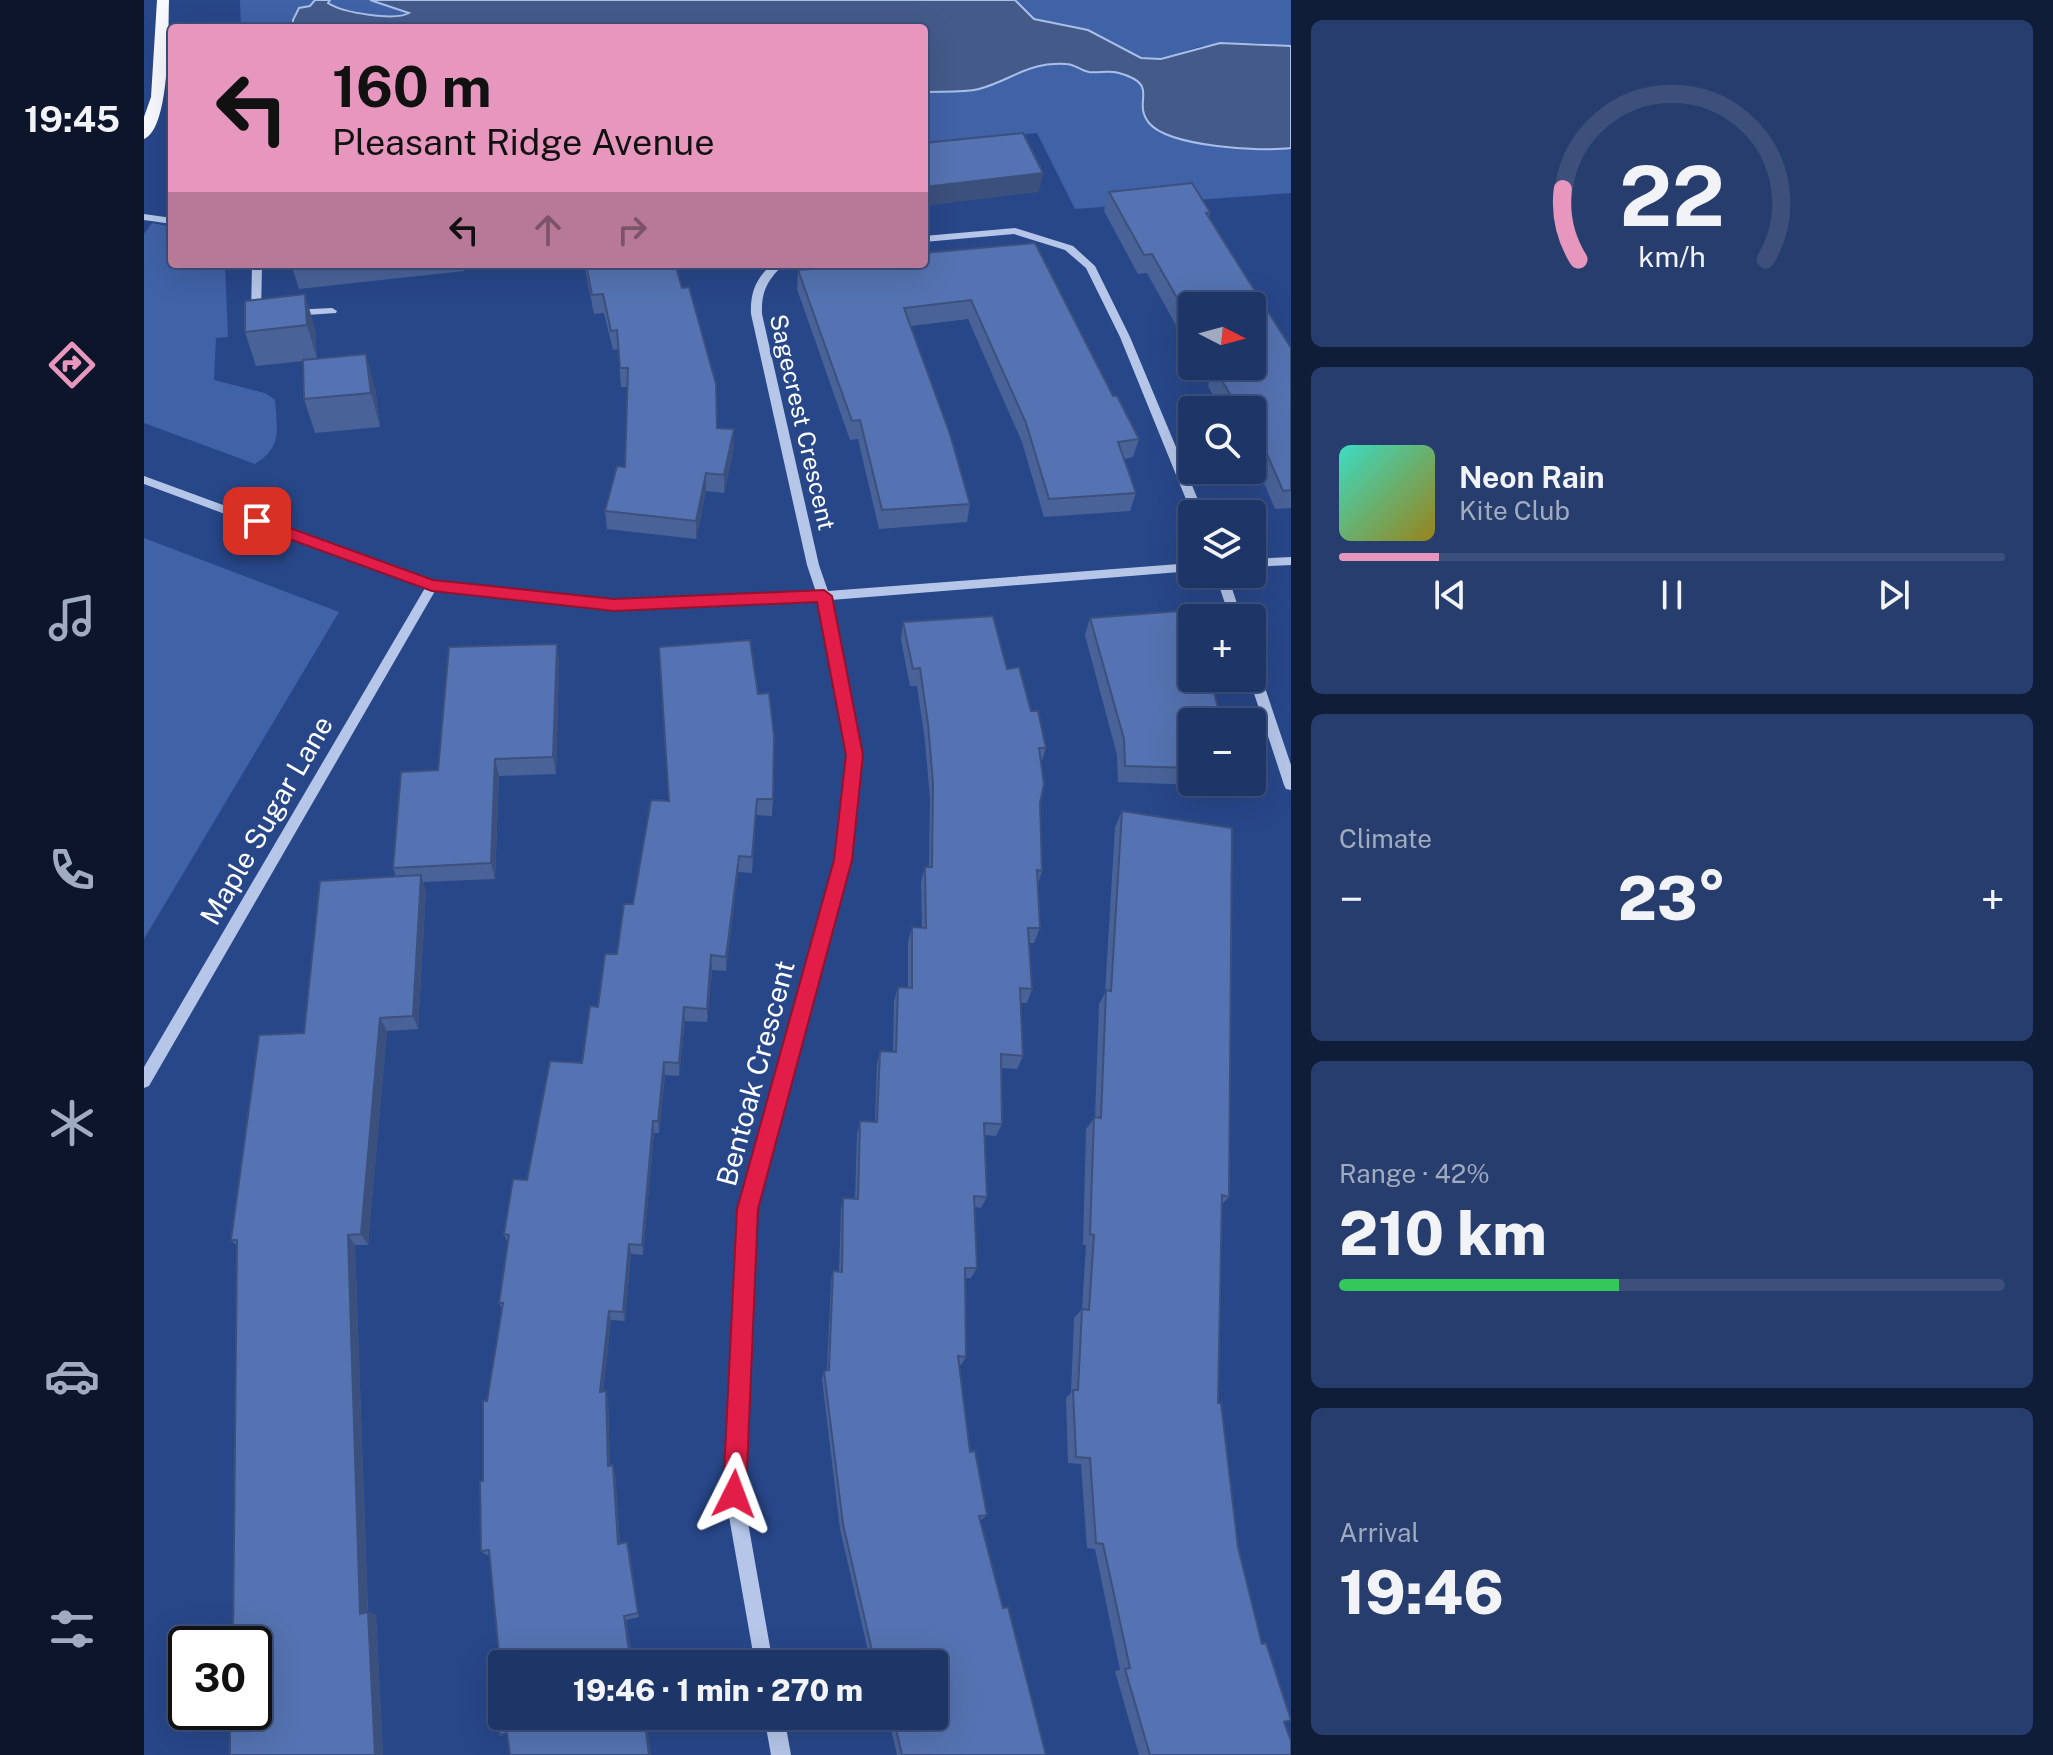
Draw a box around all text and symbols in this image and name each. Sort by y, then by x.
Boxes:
text: 160 m [332,54,492,120]
icon: left [200,56,304,160]
text: 19:45 [24,98,120,140]
text: Pleasant Ridge Avenue [332,121,715,163]
text: 22 [1619,146,1725,244]
icon: left [442,208,486,252]
icon: ahead [526,208,570,252]
icon: right [610,208,654,252]
text: km/h [1638,240,1706,273]
north arrow [1178,292,1266,380]
map controls [1178,292,1266,796]
street label: Sagecrest Crescent [765,311,841,533]
icon: directions [44,337,100,393]
button: search [1178,396,1266,484]
text: Neon Rain [1459,459,1605,495]
pin [223,487,291,555]
text: Kite Club [1459,495,1570,526]
icon: arrive [235,499,279,543]
button: layers [1178,500,1266,588]
icon: previous [1428,573,1472,617]
icon: pause [1650,573,1694,617]
icon: next [1872,573,1916,617]
icon: music [44,590,100,646]
button: + [1178,604,1266,692]
button: − [1178,708,1266,796]
street label: Maple Sugar Lane [193,710,339,930]
text: Climate [1339,823,1432,854]
icon: phone [44,842,100,898]
text: 23° [1618,863,1726,934]
text: − [1339,873,1363,925]
text: + [1981,873,2005,925]
street label: Bentoak Crescent [709,957,801,1189]
icon: climate [44,1095,100,1151]
text: Range · 42% [1339,1158,1490,1189]
text: 210 km [1339,1198,1547,1269]
icon: car [44,1348,100,1404]
position arrow [692,1452,776,1536]
text: Arrival [1339,1517,1419,1548]
text: 19:46 [1339,1557,1504,1628]
icon: filters [44,1601,100,1657]
speed limit sign: 30 [168,1626,272,1730]
text: 19:46 · 1 min · 270 m [573,1672,863,1708]

